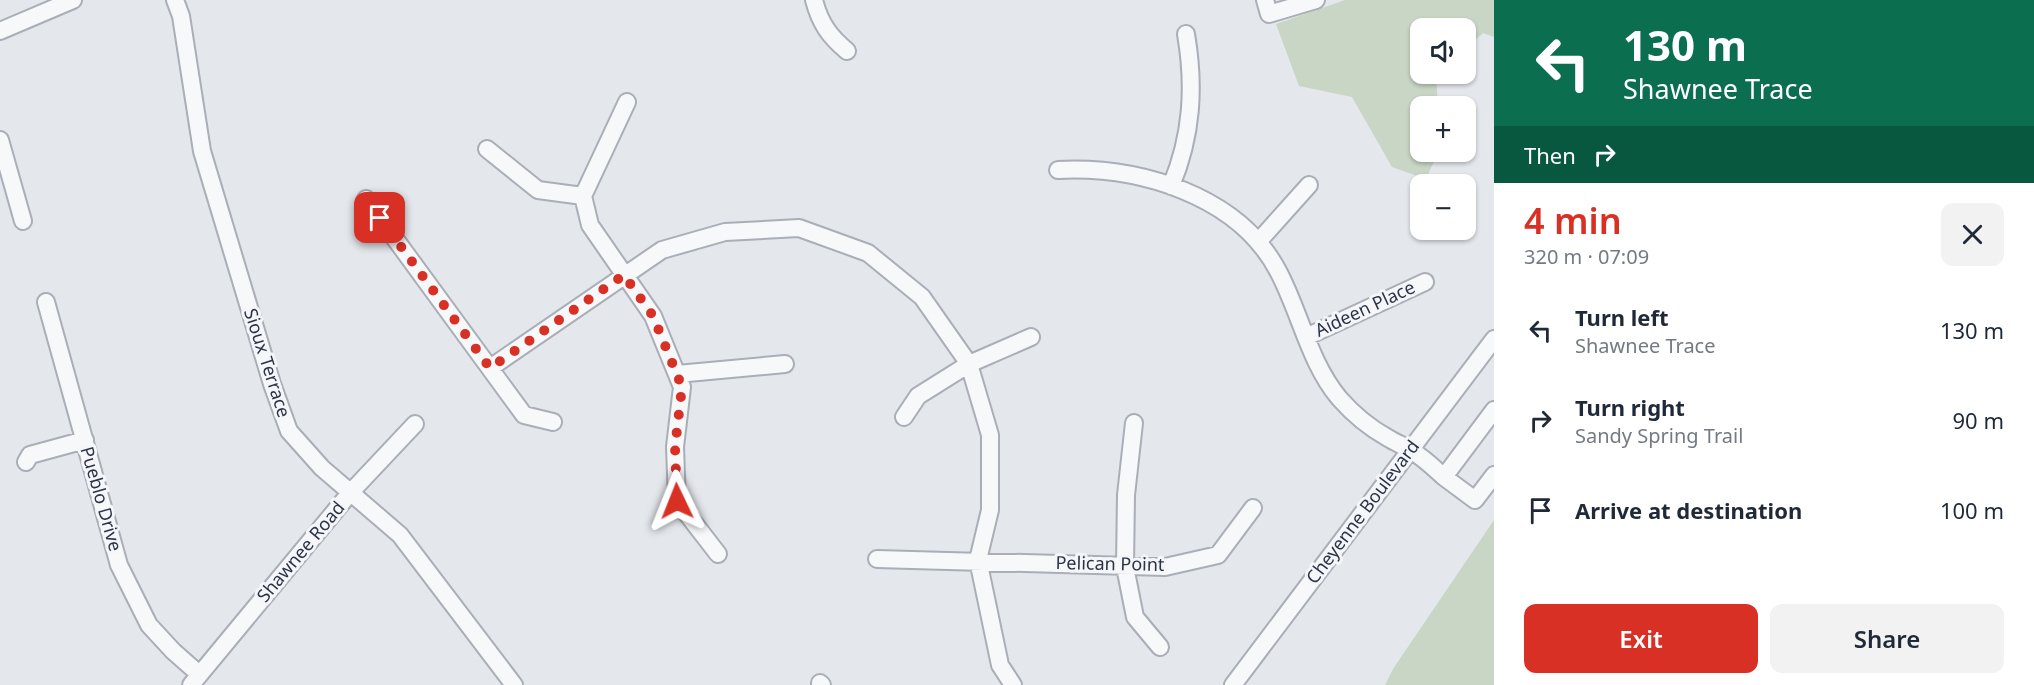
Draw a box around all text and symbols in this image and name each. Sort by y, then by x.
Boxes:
text: 130 m [1623,16,1747,73]
map controls [1410,18,1476,240]
button: sound [1410,18,1476,84]
icon: left [1524,24,1602,102]
text: Shawnee Trace [1623,70,1813,107]
button: + [1410,96,1476,162]
icon: right [1588,138,1621,171]
text: Then [1524,140,1576,170]
button: − [1410,174,1476,240]
pin [354,192,405,243]
text: 4 min [1524,196,1622,245]
icon: arrive [363,201,396,234]
button: close [1941,203,2004,266]
text: 320 m · 07:09 [1524,243,1649,270]
street label: Aideen Place [1311,274,1418,342]
text: Turn left [1575,302,1669,332]
street label: Sioux Terrace [239,305,297,420]
icon: left [1524,314,1557,347]
text: 130 m [1940,315,2004,345]
text: Shawnee Trace [1575,332,1715,359]
text: Turn right [1575,392,1685,422]
icon: right [1524,404,1557,437]
text: 90 m [1953,405,2004,435]
text: Sandy Spring Trail [1575,422,1743,449]
street label: Cheyenne Boulevard [1300,435,1424,588]
street label: Pueblo Drive [76,444,128,554]
position arrow [645,469,709,533]
icon: arrive [1524,494,1557,527]
text: Arrive at destination [1575,495,1802,525]
text: 100 m [1940,495,2004,525]
street label: Shawnee Road [251,496,349,607]
street label: Pelican Point [1055,550,1165,576]
button: Exit [1524,604,1758,673]
button: Share [1770,604,2004,673]

